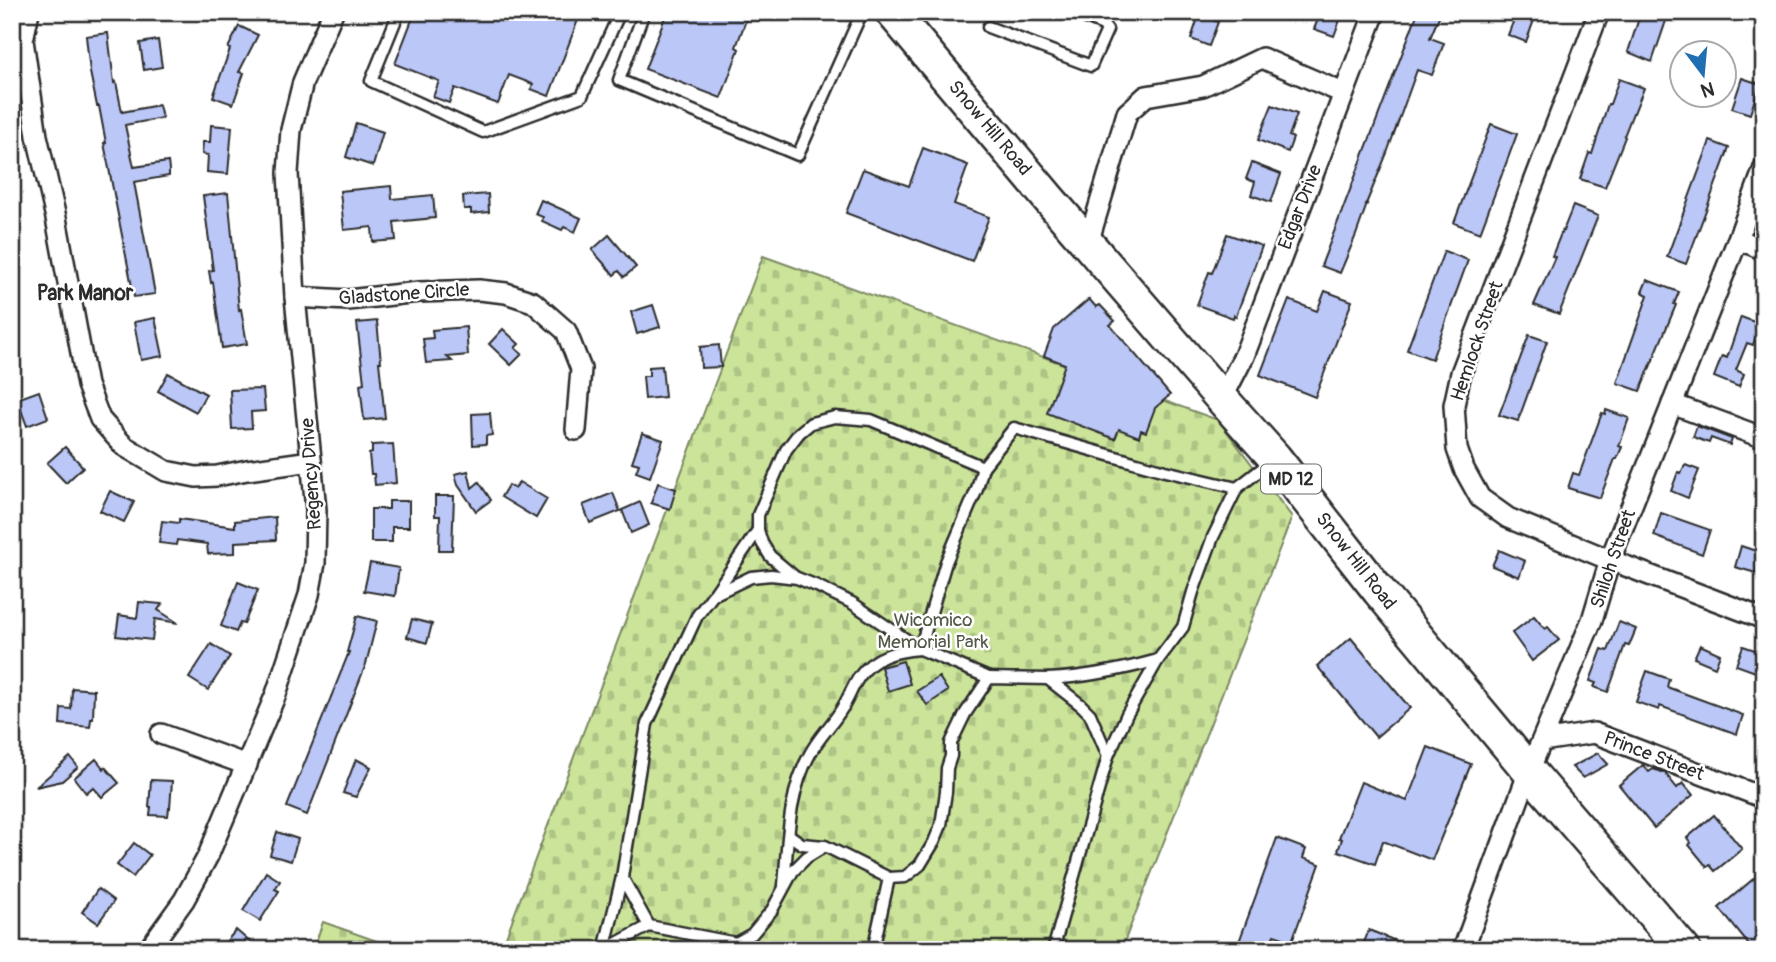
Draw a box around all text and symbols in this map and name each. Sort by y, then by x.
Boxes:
north arrow [1668,38,1738,108]
street label: Snow Hill Road [943,75,1037,181]
text: N [1698,76,1717,103]
street label: Edgar Drive [1273,161,1327,253]
street label: Gladstone Circle [338,277,471,311]
street label: Hemlock Street [1445,278,1509,404]
district label: Park Manor [37,280,134,307]
street label: Regency Drive [295,417,327,531]
road number: MD 12 [1261,464,1321,494]
street label: Shiloh Street [1585,506,1641,612]
street label: Snow Hill Road [1310,507,1402,615]
park label: Wicomico Memorial Park [878,608,988,654]
street label: Prince Street [1600,726,1708,786]

